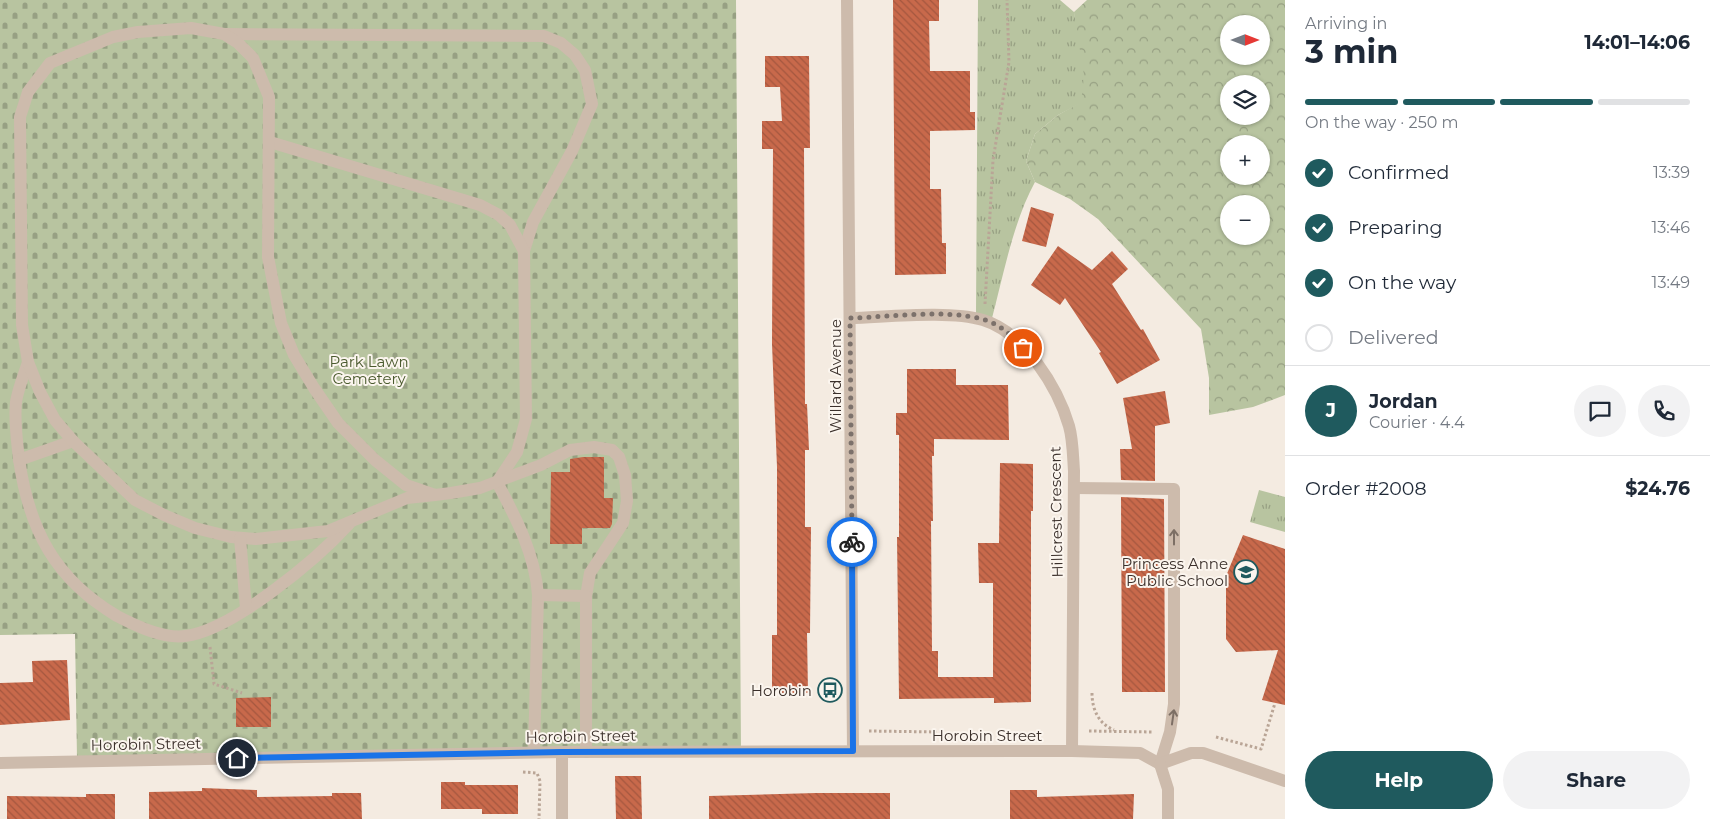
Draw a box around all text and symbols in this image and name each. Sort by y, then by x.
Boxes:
text: Arriving in [1305,14,1387,33]
north arrow [1220,15,1270,65]
map controls [1220,15,1270,245]
text: 14:01–14:06 [1584,31,1690,54]
text: 3 min [1305,32,1398,71]
button: layers [1220,75,1270,125]
text: On the way · 250 m [1305,113,1458,132]
button: + [1220,135,1270,185]
icon: check [1305,159,1333,187]
text: Confirmed [1348,161,1449,184]
text: 13:39 [1653,163,1690,182]
button: − [1220,195,1270,245]
icon: check [1305,214,1333,242]
text: Preparing [1348,216,1443,239]
text: 13:46 [1651,218,1690,237]
icon: check [1305,269,1333,297]
text: On the way [1348,271,1456,294]
text: 13:49 [1652,273,1690,292]
street label: Willard Avenue [826,319,845,433]
text: Delivered [1348,326,1439,349]
pin [1002,327,1044,369]
icon: bag [1009,334,1037,362]
park label: Park Lawn Cemetery [329,352,409,388]
button: chat [1574,385,1626,437]
button: phone [1638,385,1690,437]
text: Jordan [1369,390,1438,413]
text: J [1326,399,1336,422]
text: Courier · 4.4 [1369,413,1465,432]
street label: Hillcrest Crescent [1045,446,1067,578]
text: Order #2008 [1305,477,1427,500]
text: $24.76 [1625,477,1690,500]
courier [827,517,877,567]
icon: bike [838,528,866,556]
one-way arrow [1169,530,1179,546]
place label: Princess Anne Public School [1121,554,1228,590]
school or university icon: Princess Anne Public School [1233,559,1259,585]
bus stop icon: Horobin [817,677,843,703]
place label: Horobin [751,681,812,700]
one-way arrow [1168,709,1178,725]
street label: Horobin Street [526,726,636,746]
street label: Horobin Street [932,726,1042,745]
street label: Horobin Street [91,734,201,754]
pin [216,737,258,779]
icon: home [223,744,251,772]
button: Help [1305,751,1493,809]
button: Share [1503,751,1690,809]

